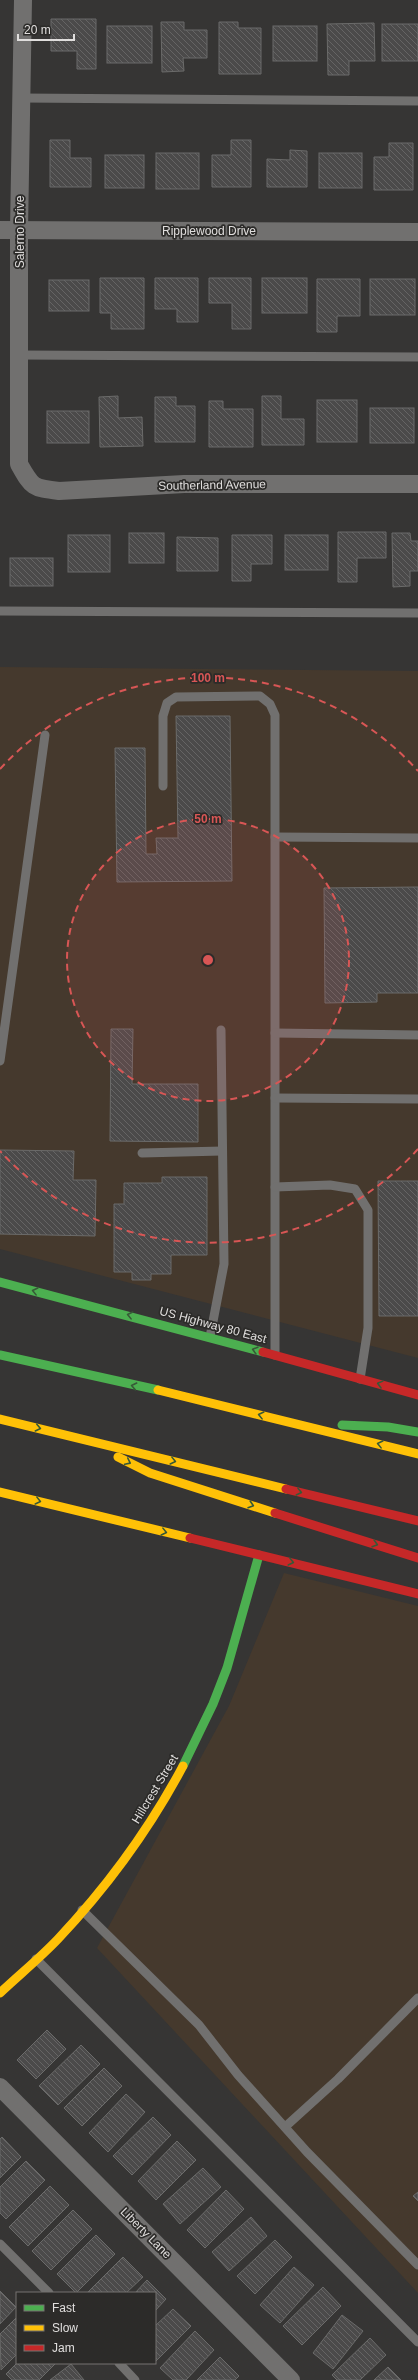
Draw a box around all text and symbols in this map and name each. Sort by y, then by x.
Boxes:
scale bar [18,16,74,42]
text: 20 m [24,23,51,37]
street label: Salerno Drive [13,195,27,268]
street label: Ripplewood Drive [162,224,256,238]
street label: Southerland Avenue [158,477,266,493]
text: 100 m [191,671,225,685]
text: 50 m [194,812,222,826]
centre of rings [201,953,215,967]
one-way arrow [32,1288,38,1296]
street label: US Highway 80 East [158,1304,269,1346]
one-way arrow [126,1312,133,1320]
one-way arrow [252,1346,258,1354]
one-way arrow [377,1380,384,1389]
one-way arrow [131,1382,137,1390]
one-way arrow [257,1411,264,1419]
one-way arrow [35,1424,41,1432]
one-way arrow [377,1441,383,1449]
one-way arrow [169,1456,176,1465]
one-way arrow [124,1457,132,1465]
one-way arrow [296,1487,303,1495]
one-way arrow [35,1497,41,1505]
one-way arrow [247,1500,254,1509]
one-way arrow [161,1527,167,1535]
one-way arrow [371,1539,378,1548]
one-way arrow [287,1558,294,1566]
street label: Hillcrest Street [129,1751,181,1826]
street label: Liberty Lane [118,2205,175,2262]
legend [16,2292,156,2364]
text: Fast [52,2301,76,2315]
text: Slow [52,2321,78,2335]
text: Jam [52,2341,75,2355]

